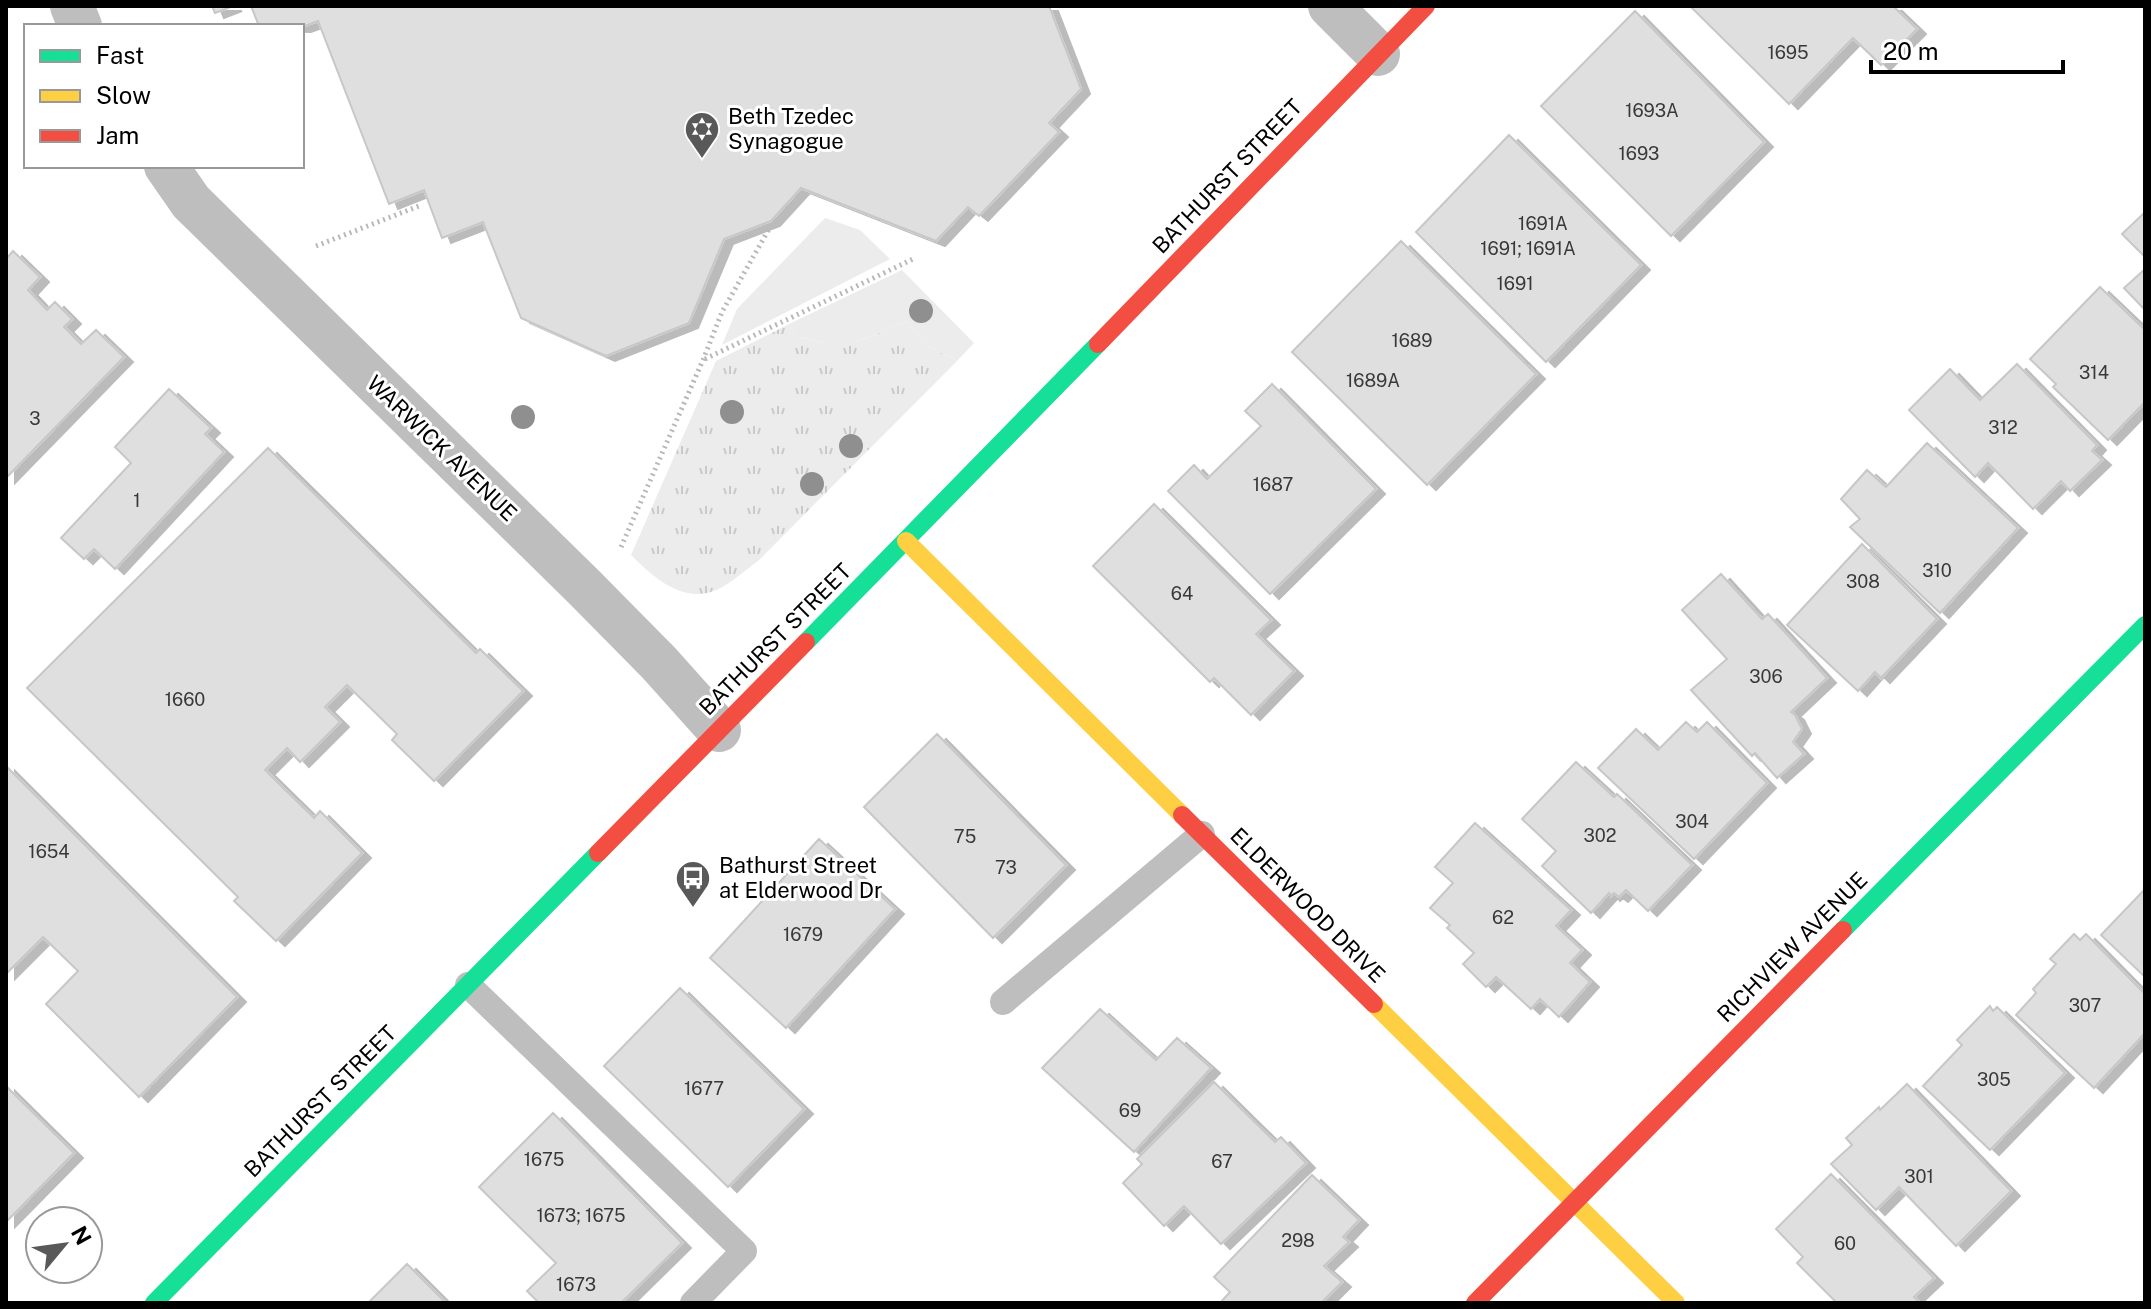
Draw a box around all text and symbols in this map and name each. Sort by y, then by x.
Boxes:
legend [24,24,304,168]
scale bar [1871,24,2063,74]
text: 20 m [1883,37,1939,65]
text: Fast [96,41,144,69]
house number: 1695 [1767,42,1809,63]
text: Slow [96,81,151,109]
street label: BATHURST STREET [1147,94,1307,258]
house number: 1693A [1625,100,1679,121]
place label: Beth Tzedec Synagogue [728,103,854,154]
synagogue icon: Beth Tzedec Synagogue [683,110,721,160]
text: Jam [96,121,139,149]
house number: 1693 [1619,143,1659,164]
house number: 1691A [1518,213,1568,234]
house number: 1691; 1691A [1480,238,1576,259]
house number: 1691 [1497,273,1533,294]
house number: 1689 [1391,330,1433,351]
house number: 314 [2079,362,2109,383]
street label: WARWICK AVENUE [362,370,522,526]
house number: 1689A [1346,370,1400,391]
house number: 3 [29,408,41,429]
house number: 312 [1988,417,2018,438]
house number: 1687 [1253,474,1293,495]
house number: 1 [133,490,141,511]
street label: BATHURST STREET [694,558,856,720]
house number: 310 [1922,560,1952,581]
house number: 308 [1846,571,1880,592]
house number: 64 [1171,583,1193,604]
house number: 306 [1749,666,1783,687]
house number: 1660 [165,689,205,710]
house number: 304 [1675,811,1709,832]
street label: ELDERWOOD DRIVE [1225,822,1391,988]
house number: 302 [1584,825,1616,846]
house number: 75 [954,826,976,847]
house number: 1654 [28,841,70,862]
place label: Bathurst Street at Elderwood Dr [719,852,883,903]
house number: 73 [995,857,1017,878]
bus stop icon: Bathurst Street at Elderwood Dr [674,859,712,909]
street label: RICHVIEW AVENUE [1712,867,1872,1027]
house number: 62 [1492,907,1514,928]
house number: 1679 [783,924,823,945]
house number: 307 [2069,995,2101,1016]
street label: BATHURST STREET [239,1020,401,1182]
house number: 305 [1977,1069,2011,1090]
house number: 1677 [684,1078,724,1099]
house number: 69 [1119,1100,1141,1121]
house number: 1675 [524,1149,564,1170]
house number: 67 [1211,1151,1233,1172]
house number: 301 [1904,1166,1934,1187]
north arrow [24,1205,104,1285]
house number: 1673; 1675 [536,1205,626,1226]
text: N [66,1221,97,1249]
house number: 298 [1281,1230,1315,1251]
house number: 60 [1834,1233,1856,1254]
house number: 1673 [556,1274,596,1295]

